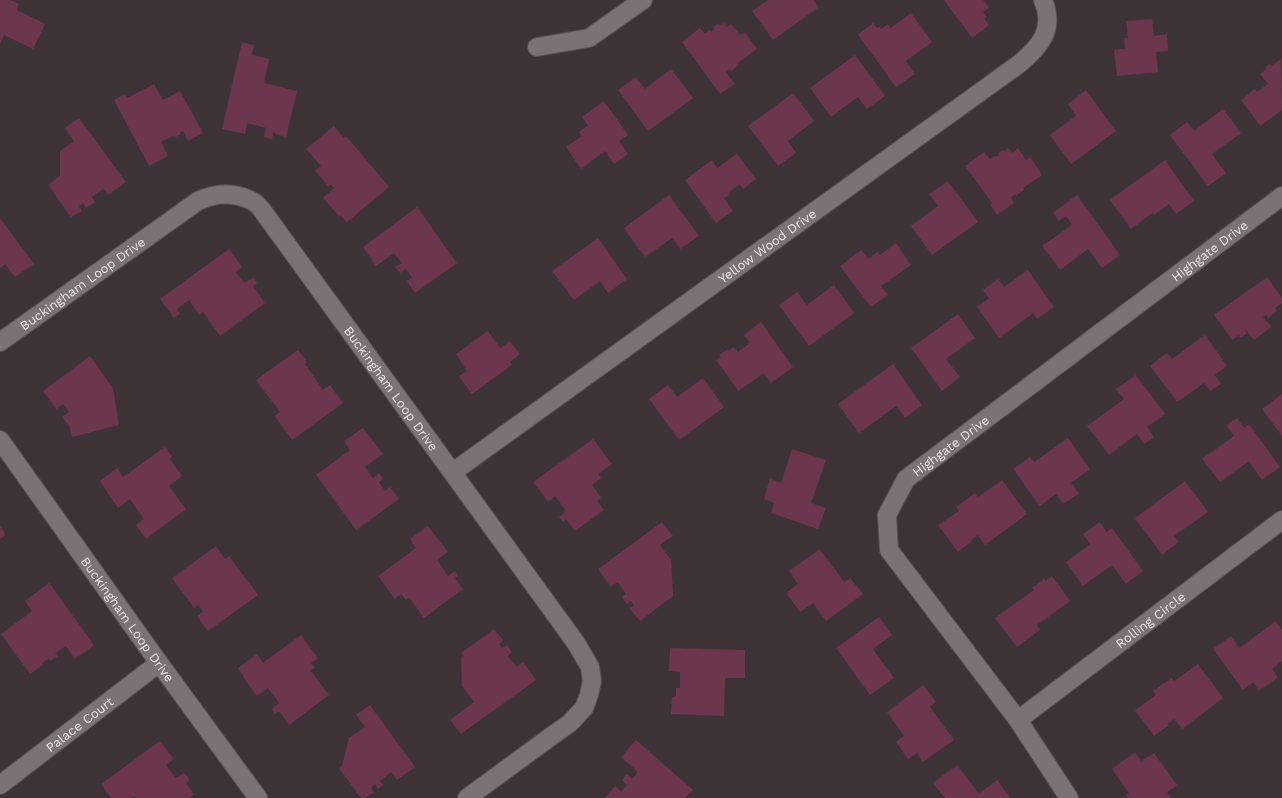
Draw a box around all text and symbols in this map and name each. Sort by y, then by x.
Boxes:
street label: Yellow Wood Drive [715,205,819,286]
street label: Highgate Drive [1168,217,1251,284]
street label: Buckingham Loop Drive [17,234,148,333]
street label: Buckingham Loop Drive [341,323,442,454]
street label: Highgate Drive [909,412,992,479]
street label: Buckingham Loop Drive [78,554,178,684]
street label: Rolling Circle [1113,589,1188,651]
street label: Palace Court [43,693,116,755]

